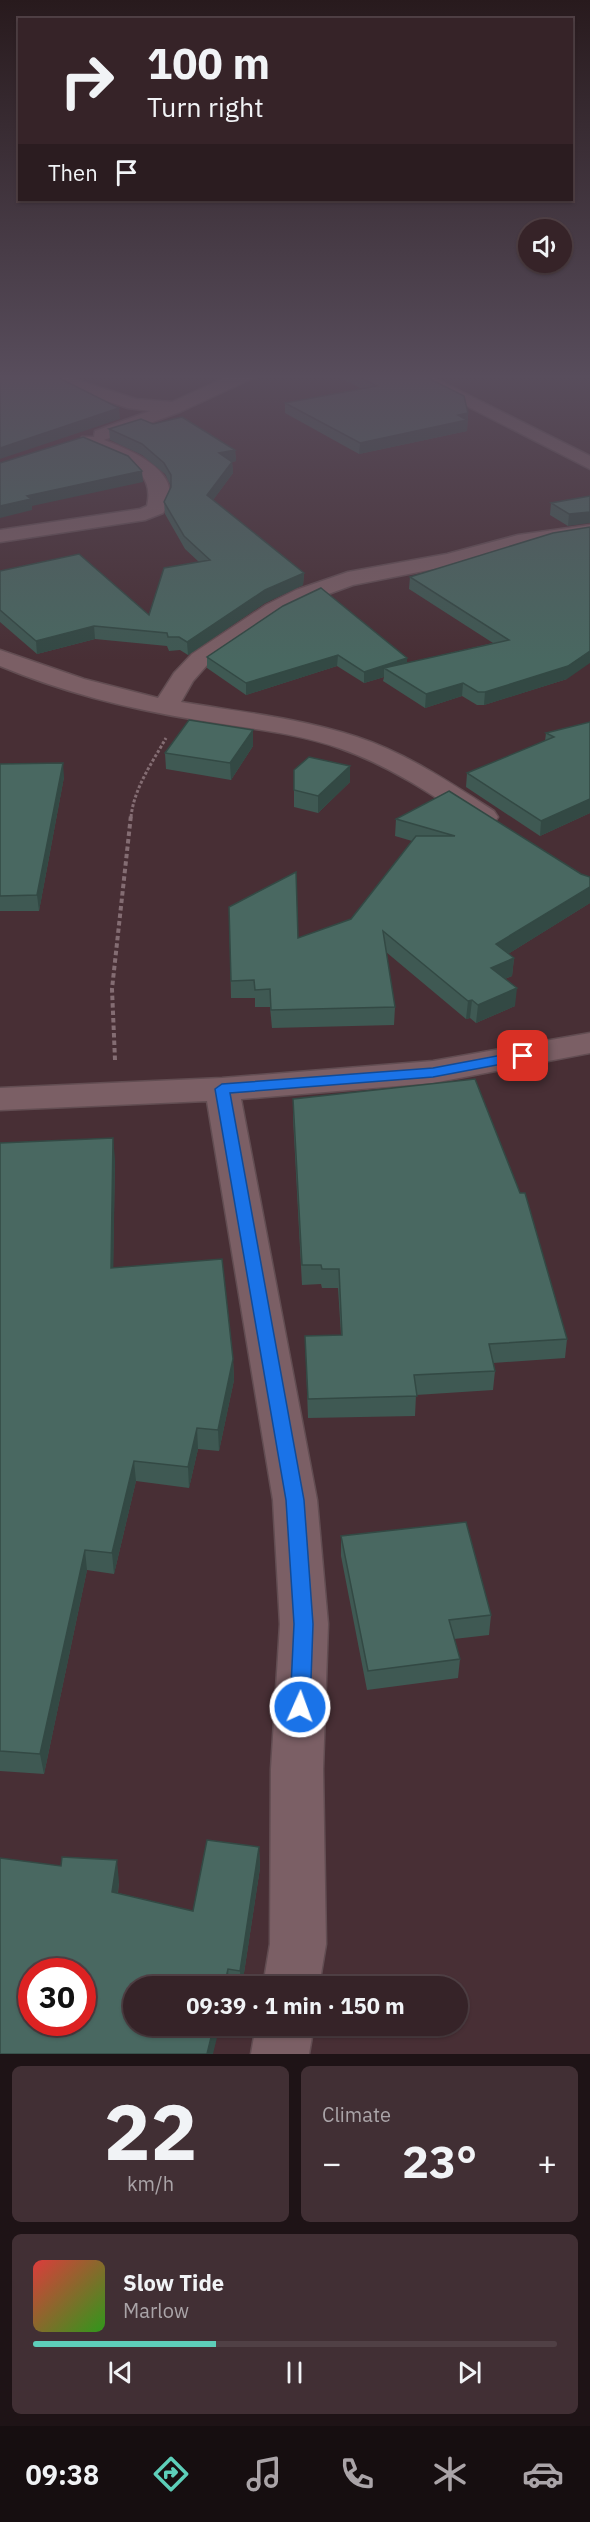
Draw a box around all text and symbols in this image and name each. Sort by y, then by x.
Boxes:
text: 100 m [147,36,270,91]
icon: right [48,42,126,120]
text: Turn right [147,89,264,124]
icon: arrive [110,156,143,189]
text: Then [48,158,98,187]
map controls [518,219,572,273]
button: sound [518,219,572,273]
pin [497,1030,548,1081]
icon: arrive [506,1039,539,1072]
position arrow [268,1675,332,1739]
speed limit sign: 30 [18,1958,96,2036]
text: 09:39 · 1 min · 150 m [186,1991,405,2020]
text: 22 [104,2080,197,2181]
text: Climate [322,2101,391,2128]
text: 23° [402,2132,477,2190]
text: − [322,2141,342,2184]
text: + [537,2141,557,2184]
text: km/h [127,2170,174,2197]
text: Slow Tide [123,2268,224,2297]
text: Marlow [123,2297,189,2324]
icon: previous [104,2356,137,2389]
icon: pause [278,2356,311,2389]
icon: next [453,2356,486,2389]
icon: directions [150,2453,192,2495]
icon: music [243,2453,285,2495]
icon: phone [336,2453,378,2495]
icon: climate [429,2453,471,2495]
icon: car [522,2453,564,2495]
text: 09:38 [26,2457,99,2492]

